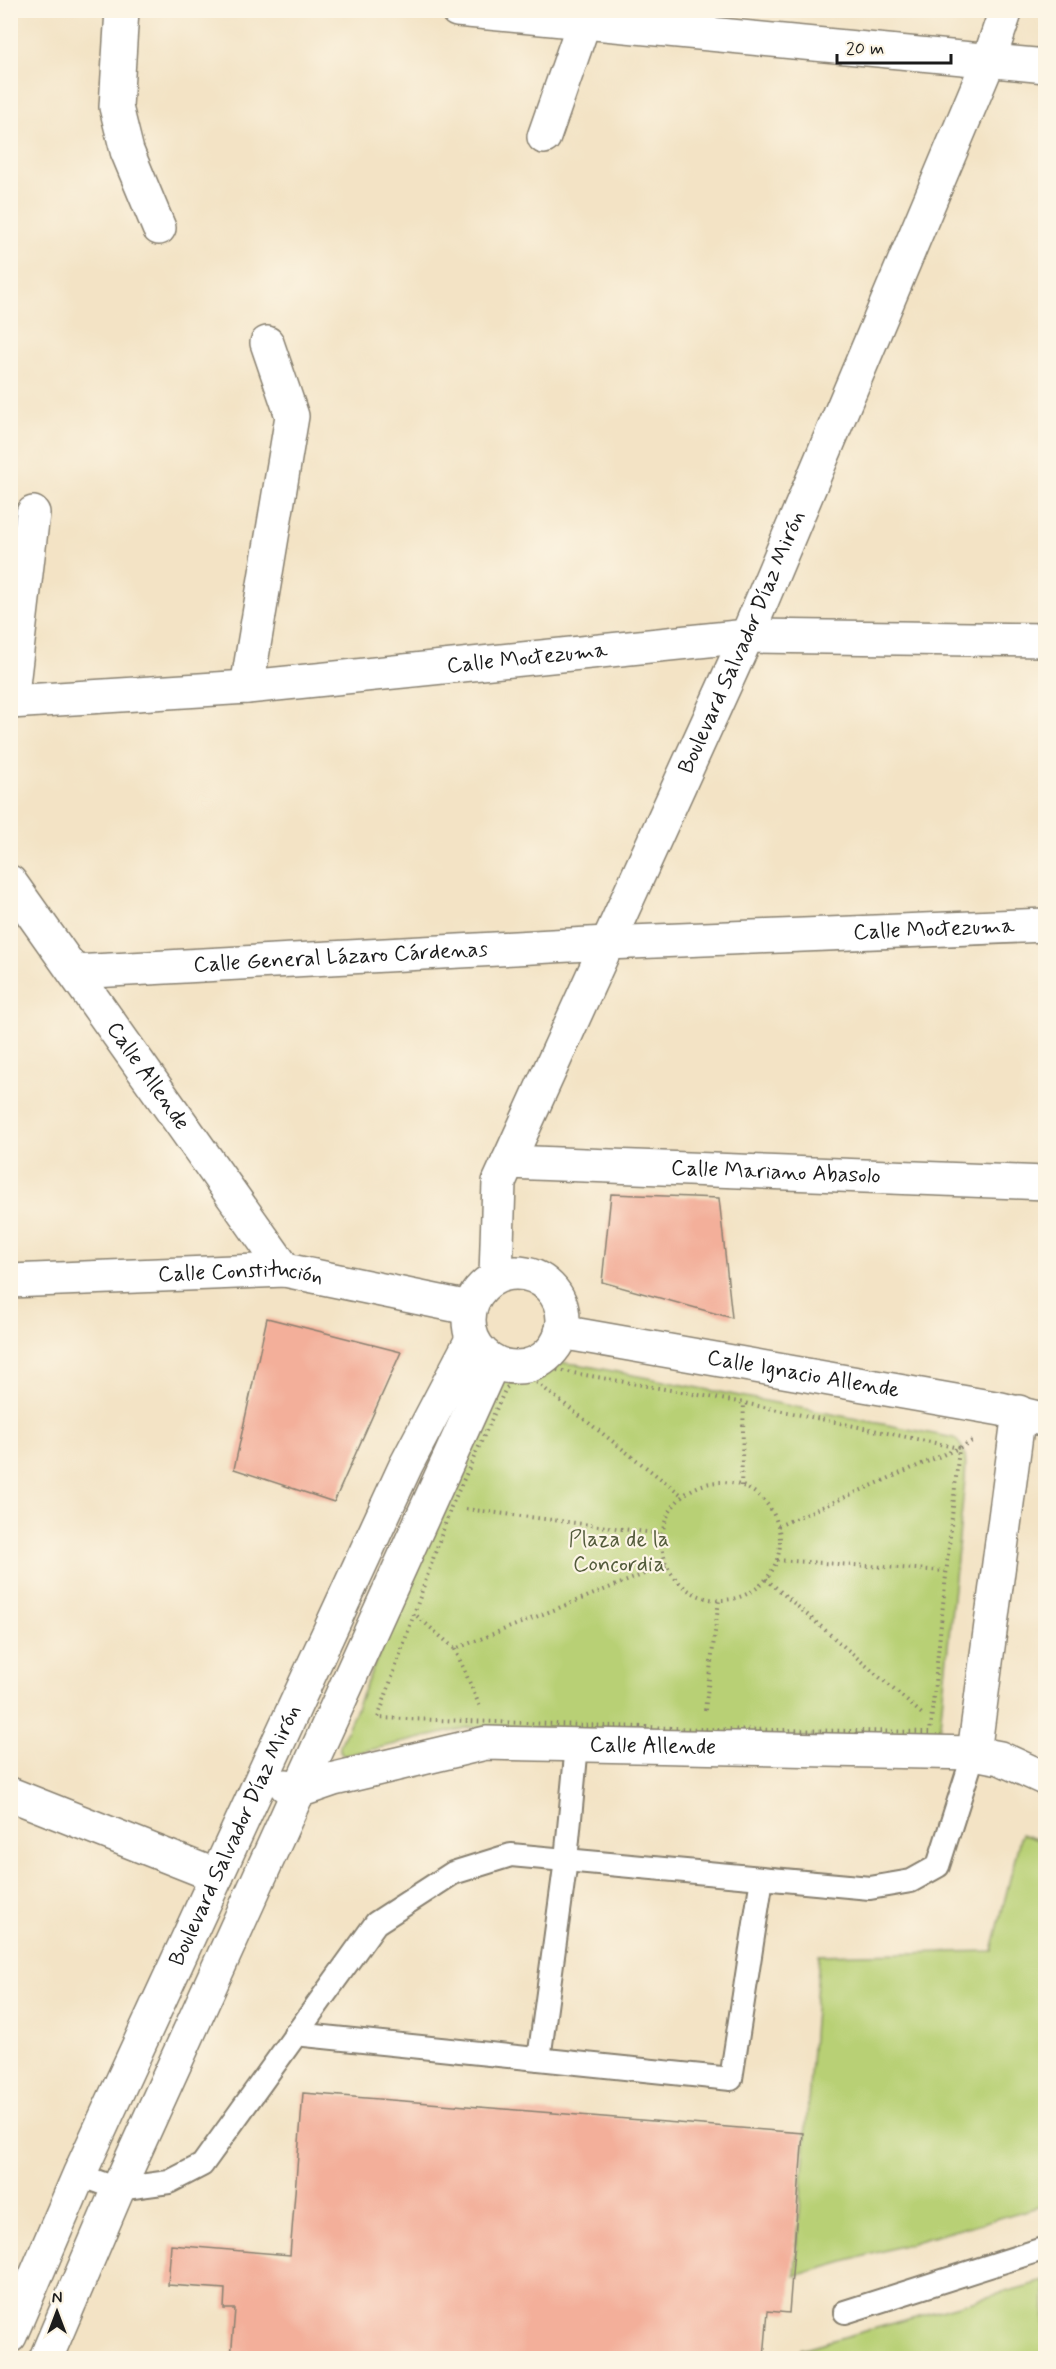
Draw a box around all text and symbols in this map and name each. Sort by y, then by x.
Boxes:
scale bar [837,27,951,65]
text: 20 m [846,37,884,61]
street label: Boulevard Salvador Díaz Mirón [672,507,812,778]
street label: Calle Moctezuma [445,636,610,681]
street label: Calle Moctezuma [853,912,1016,947]
street label: Calle General Lázaro Cárdenas [193,935,489,979]
street label: Calle Allende [100,1016,196,1136]
street label: Calle Mariano Abasolo [670,1154,881,1191]
street label: Calle Constitución [157,1256,326,1292]
street label: Calle Ignacio Allende [705,1344,902,1405]
park label: Plaza de la Concordia [569,1526,669,1579]
street label: Boulevard Salvador Díaz Mirón [163,1700,308,1971]
street label: Calle Allende [589,1731,716,1762]
north arrow [27,2282,87,2342]
text: N [52,2288,62,2309]

